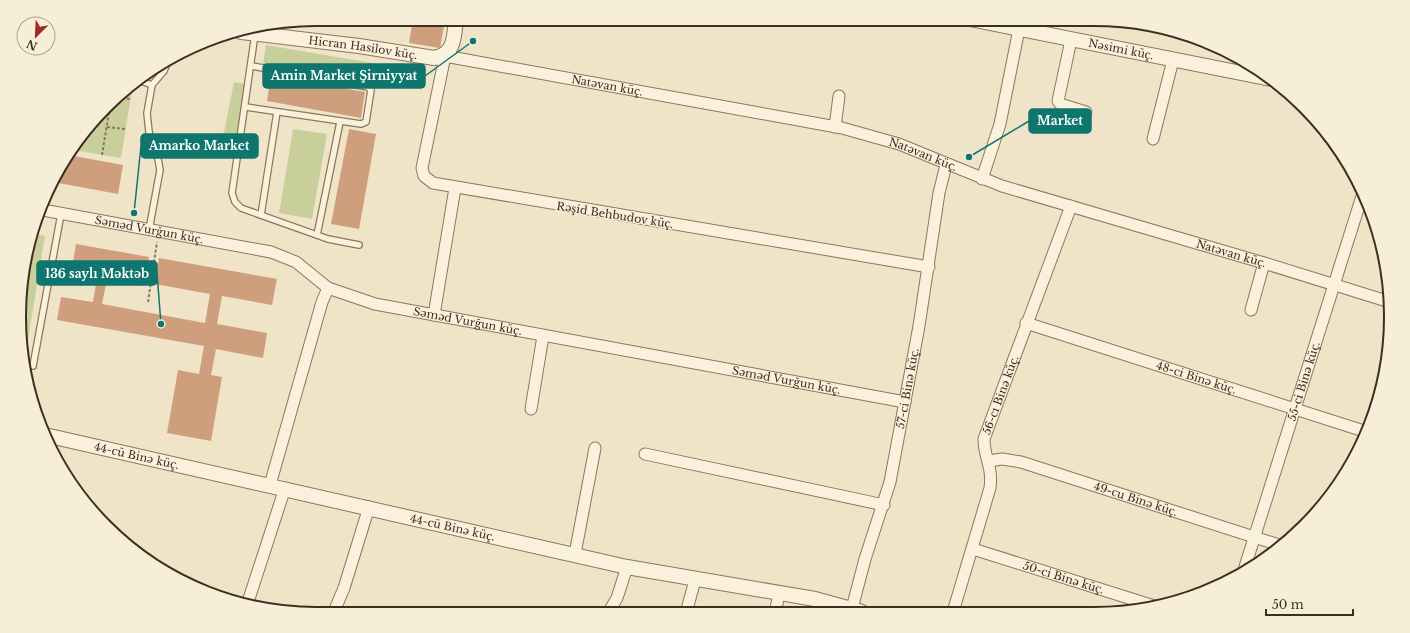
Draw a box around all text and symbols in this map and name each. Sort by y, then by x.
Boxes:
north arrow [16,16,56,56]
street label: Hicran Hasilov küç. [308,33,419,62]
text: N [24,36,40,54]
street label: Nəsimi küç. [1087,36,1155,62]
callout: Amin Market Şirniyyat [263,64,425,88]
text: Amin Market Şirniyyat [270,68,418,83]
street label: Natəvan küç. [570,72,644,99]
callout: Market [1029,109,1091,133]
text: Market [1037,113,1083,128]
callout: Amarko Market [141,134,258,158]
street label: Natəvan küç. [888,135,960,174]
text: Amarko Market [148,138,250,153]
street label: Rəşid Behbudov küç. [556,199,674,231]
street label: Səməd Vurğun küç. [94,213,205,246]
street label: Natəvan küç. [1195,236,1268,270]
callout: 136 saylı Məktəb [37,261,157,285]
text: 136 saylı Məktəb [45,266,149,281]
street label: Səməd Vurğun küç. [412,304,523,338]
street label: 55-ci Binə küç. [1284,340,1323,423]
street label: 57-ci Binə küç. [893,347,922,430]
street label: 56-cı Binə küç. [979,353,1022,437]
street label: 48-ci Binə küç. [1155,358,1238,397]
street label: Səməd Vurğun küç. [731,363,842,397]
street label: 44-cü Binə küç. [93,439,181,472]
street label: 49-cu Binə küç. [1092,479,1180,519]
street label: 44-cü Binə küç. [409,511,497,544]
street label: 50-ci Binə küç. [1021,558,1106,597]
scale bar [1266,591,1353,617]
text: 50 m [1272,597,1304,612]

